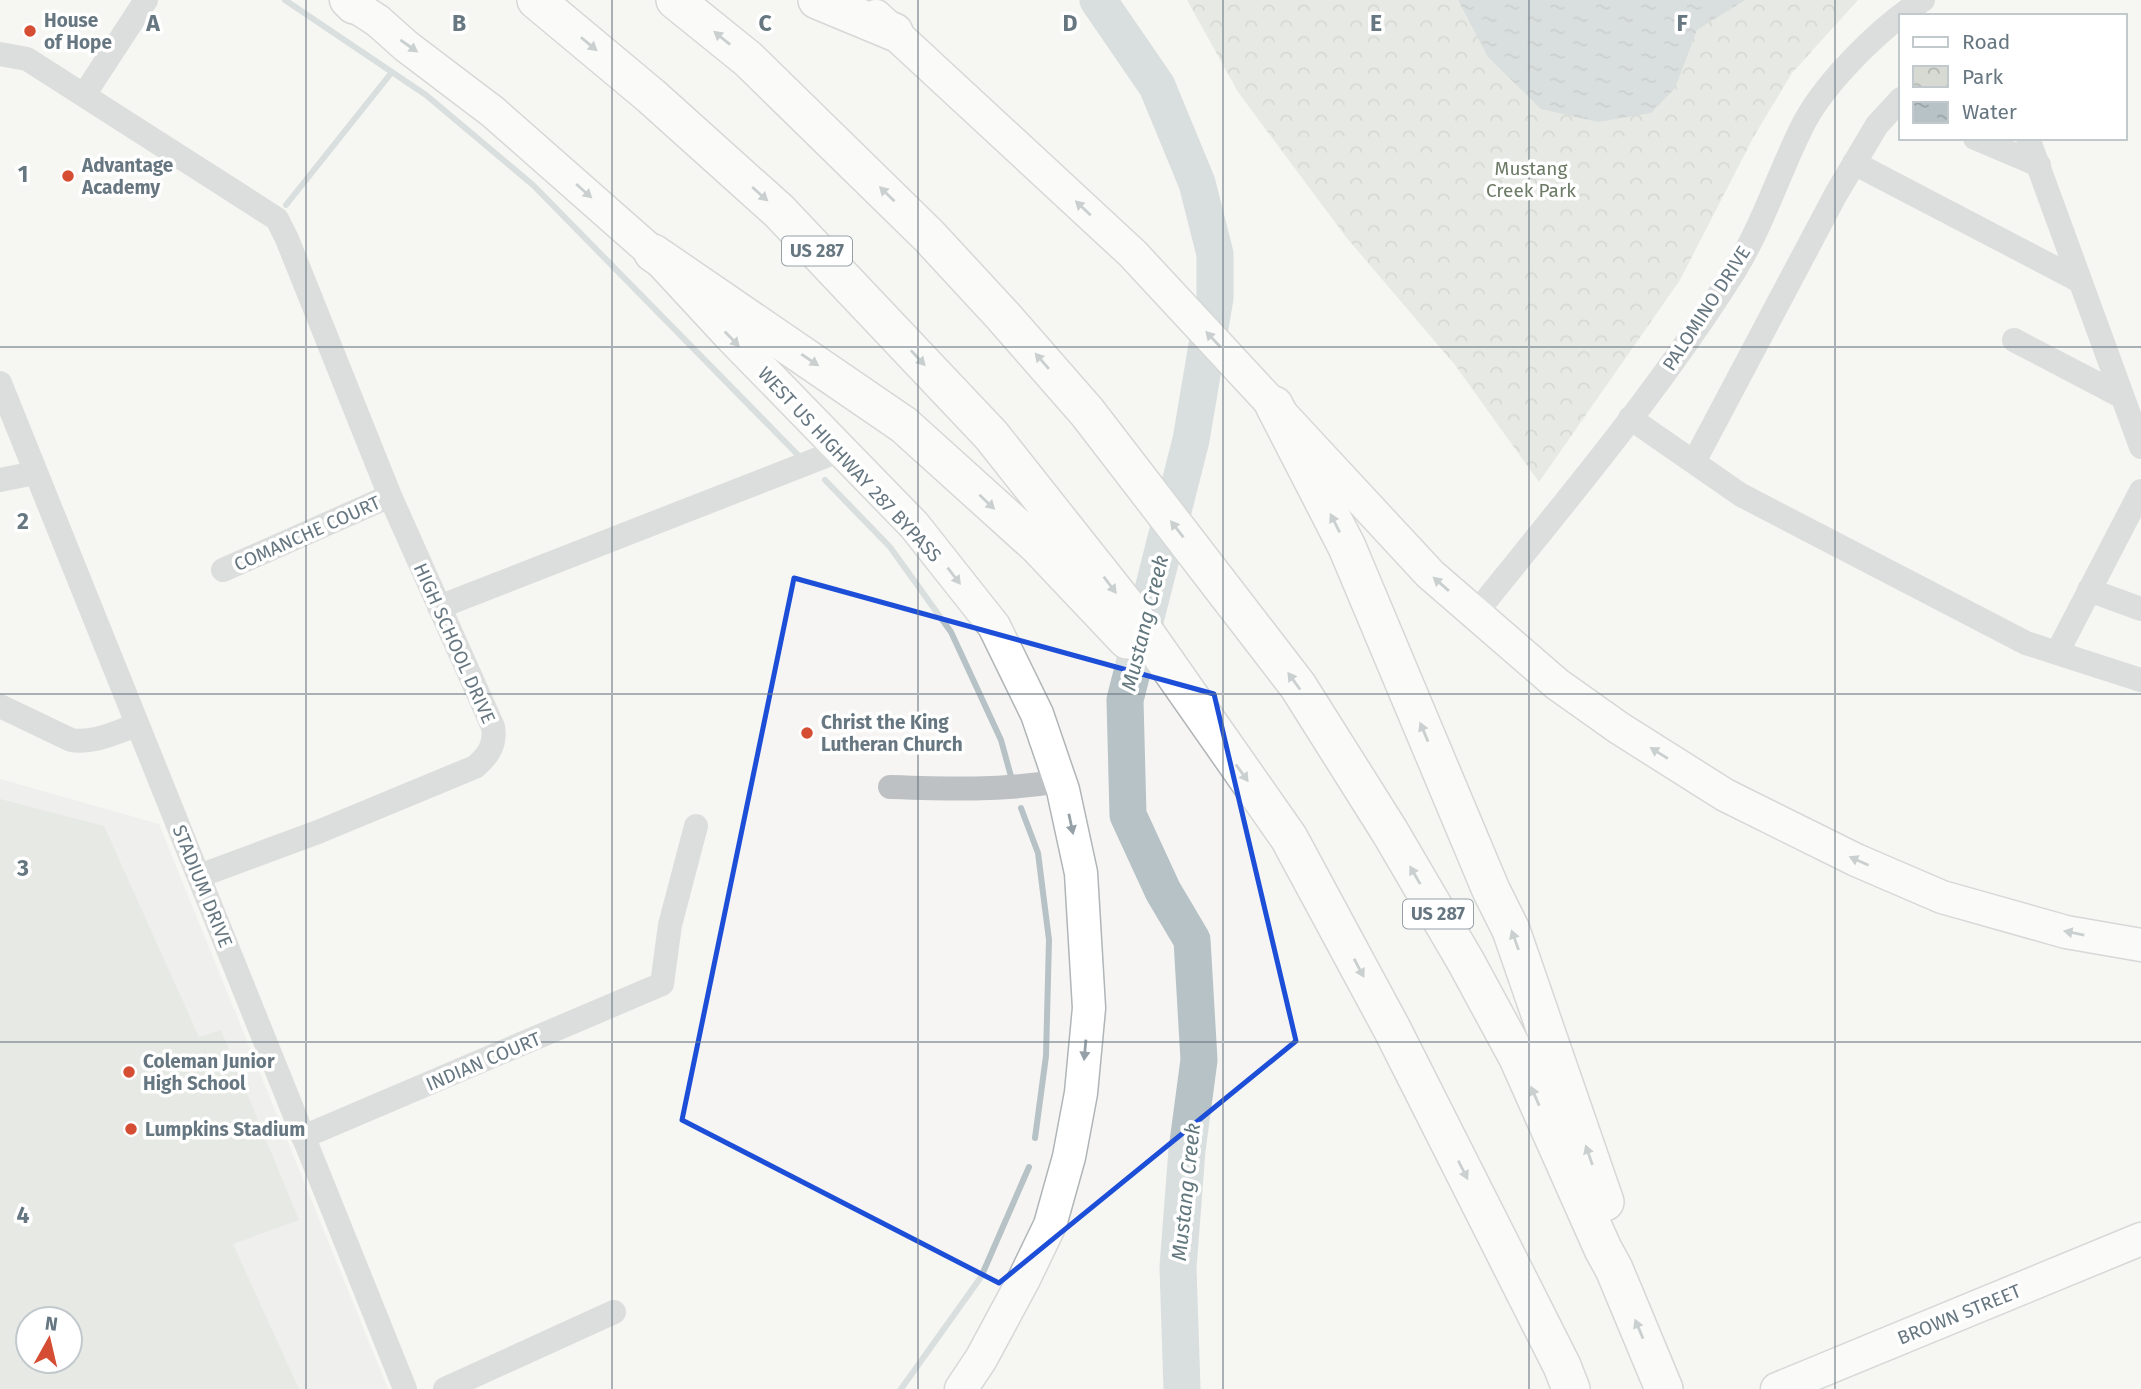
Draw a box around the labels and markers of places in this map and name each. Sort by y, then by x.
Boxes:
place label: House of Hope [44,9,112,54]
marker: House of Hope [22,23,38,39]
place label: Advantage Academy [81,154,173,199]
marker: Advantage Academy [60,168,76,184]
place label: Christ the King Lutheran Church [821,711,963,756]
marker: Christ the King Lutheran Church [799,725,815,741]
place label: Coleman Junior High School [143,1050,275,1095]
marker: Coleman Junior High School [121,1064,137,1080]
place label: Lumpkins Stadium [145,1118,305,1141]
marker: Lumpkins Stadium [123,1121,139,1137]

